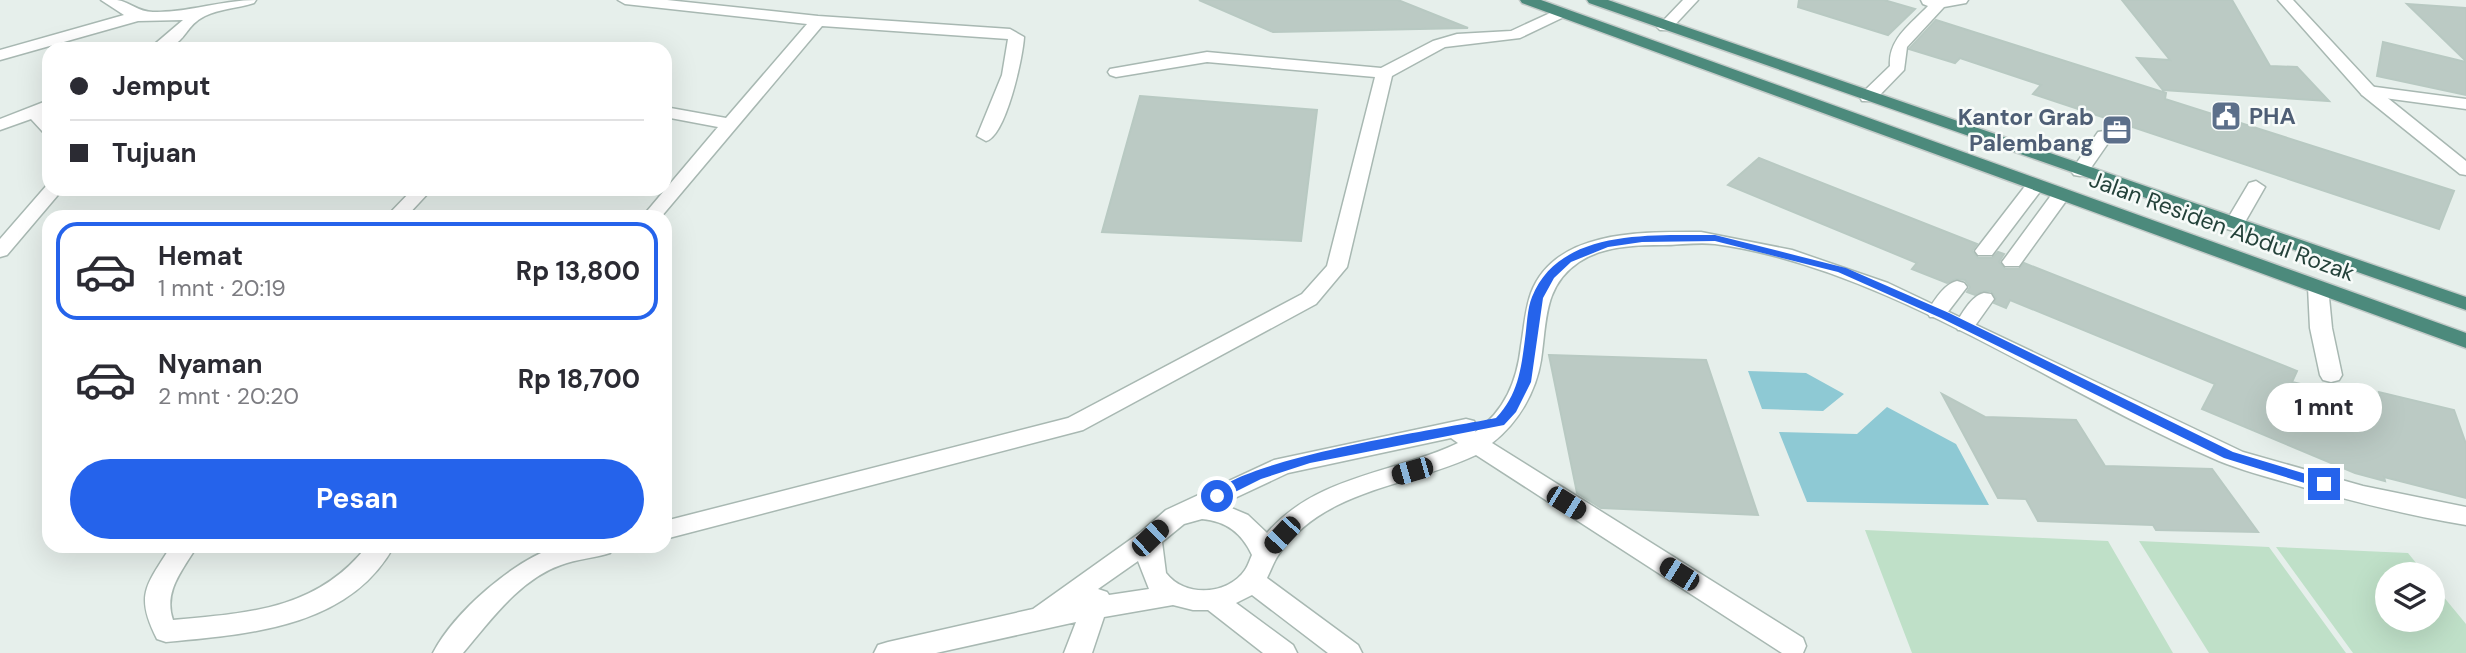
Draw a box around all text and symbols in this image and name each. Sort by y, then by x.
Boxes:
text: Jemput [112,69,211,103]
public building icon: PHA [2209,99,2243,133]
place label: PHA [2249,101,2296,131]
place label: Kantor Grab Palembang [1958,102,2094,158]
office icon: Kantor Grab Palembang [2100,113,2134,147]
text: Tujuan [112,136,197,170]
street label: Jalan Residen Abdul Rozak [2085,164,2359,288]
text: Hemat [158,239,243,273]
icon: car [74,240,137,303]
text: Rp 13,800 [516,254,640,288]
text: 1 mnt · 20:19 [158,273,286,303]
text: Nyaman [158,347,263,381]
icon: car [74,348,137,411]
text: Rp 18,700 [518,362,640,396]
text: 2 mnt · 20:20 [158,381,299,411]
callout: 1 mnt [2266,382,2382,432]
text: 1 mnt [2294,392,2354,422]
car [1389,455,1436,487]
button: Pesan [70,459,644,539]
route end [2308,468,2340,500]
route start [1201,480,1233,512]
car [1543,483,1590,523]
car [1260,512,1305,558]
car [1128,516,1173,560]
car [1656,554,1703,594]
map controls [2375,562,2445,632]
button: layers [2375,562,2445,632]

